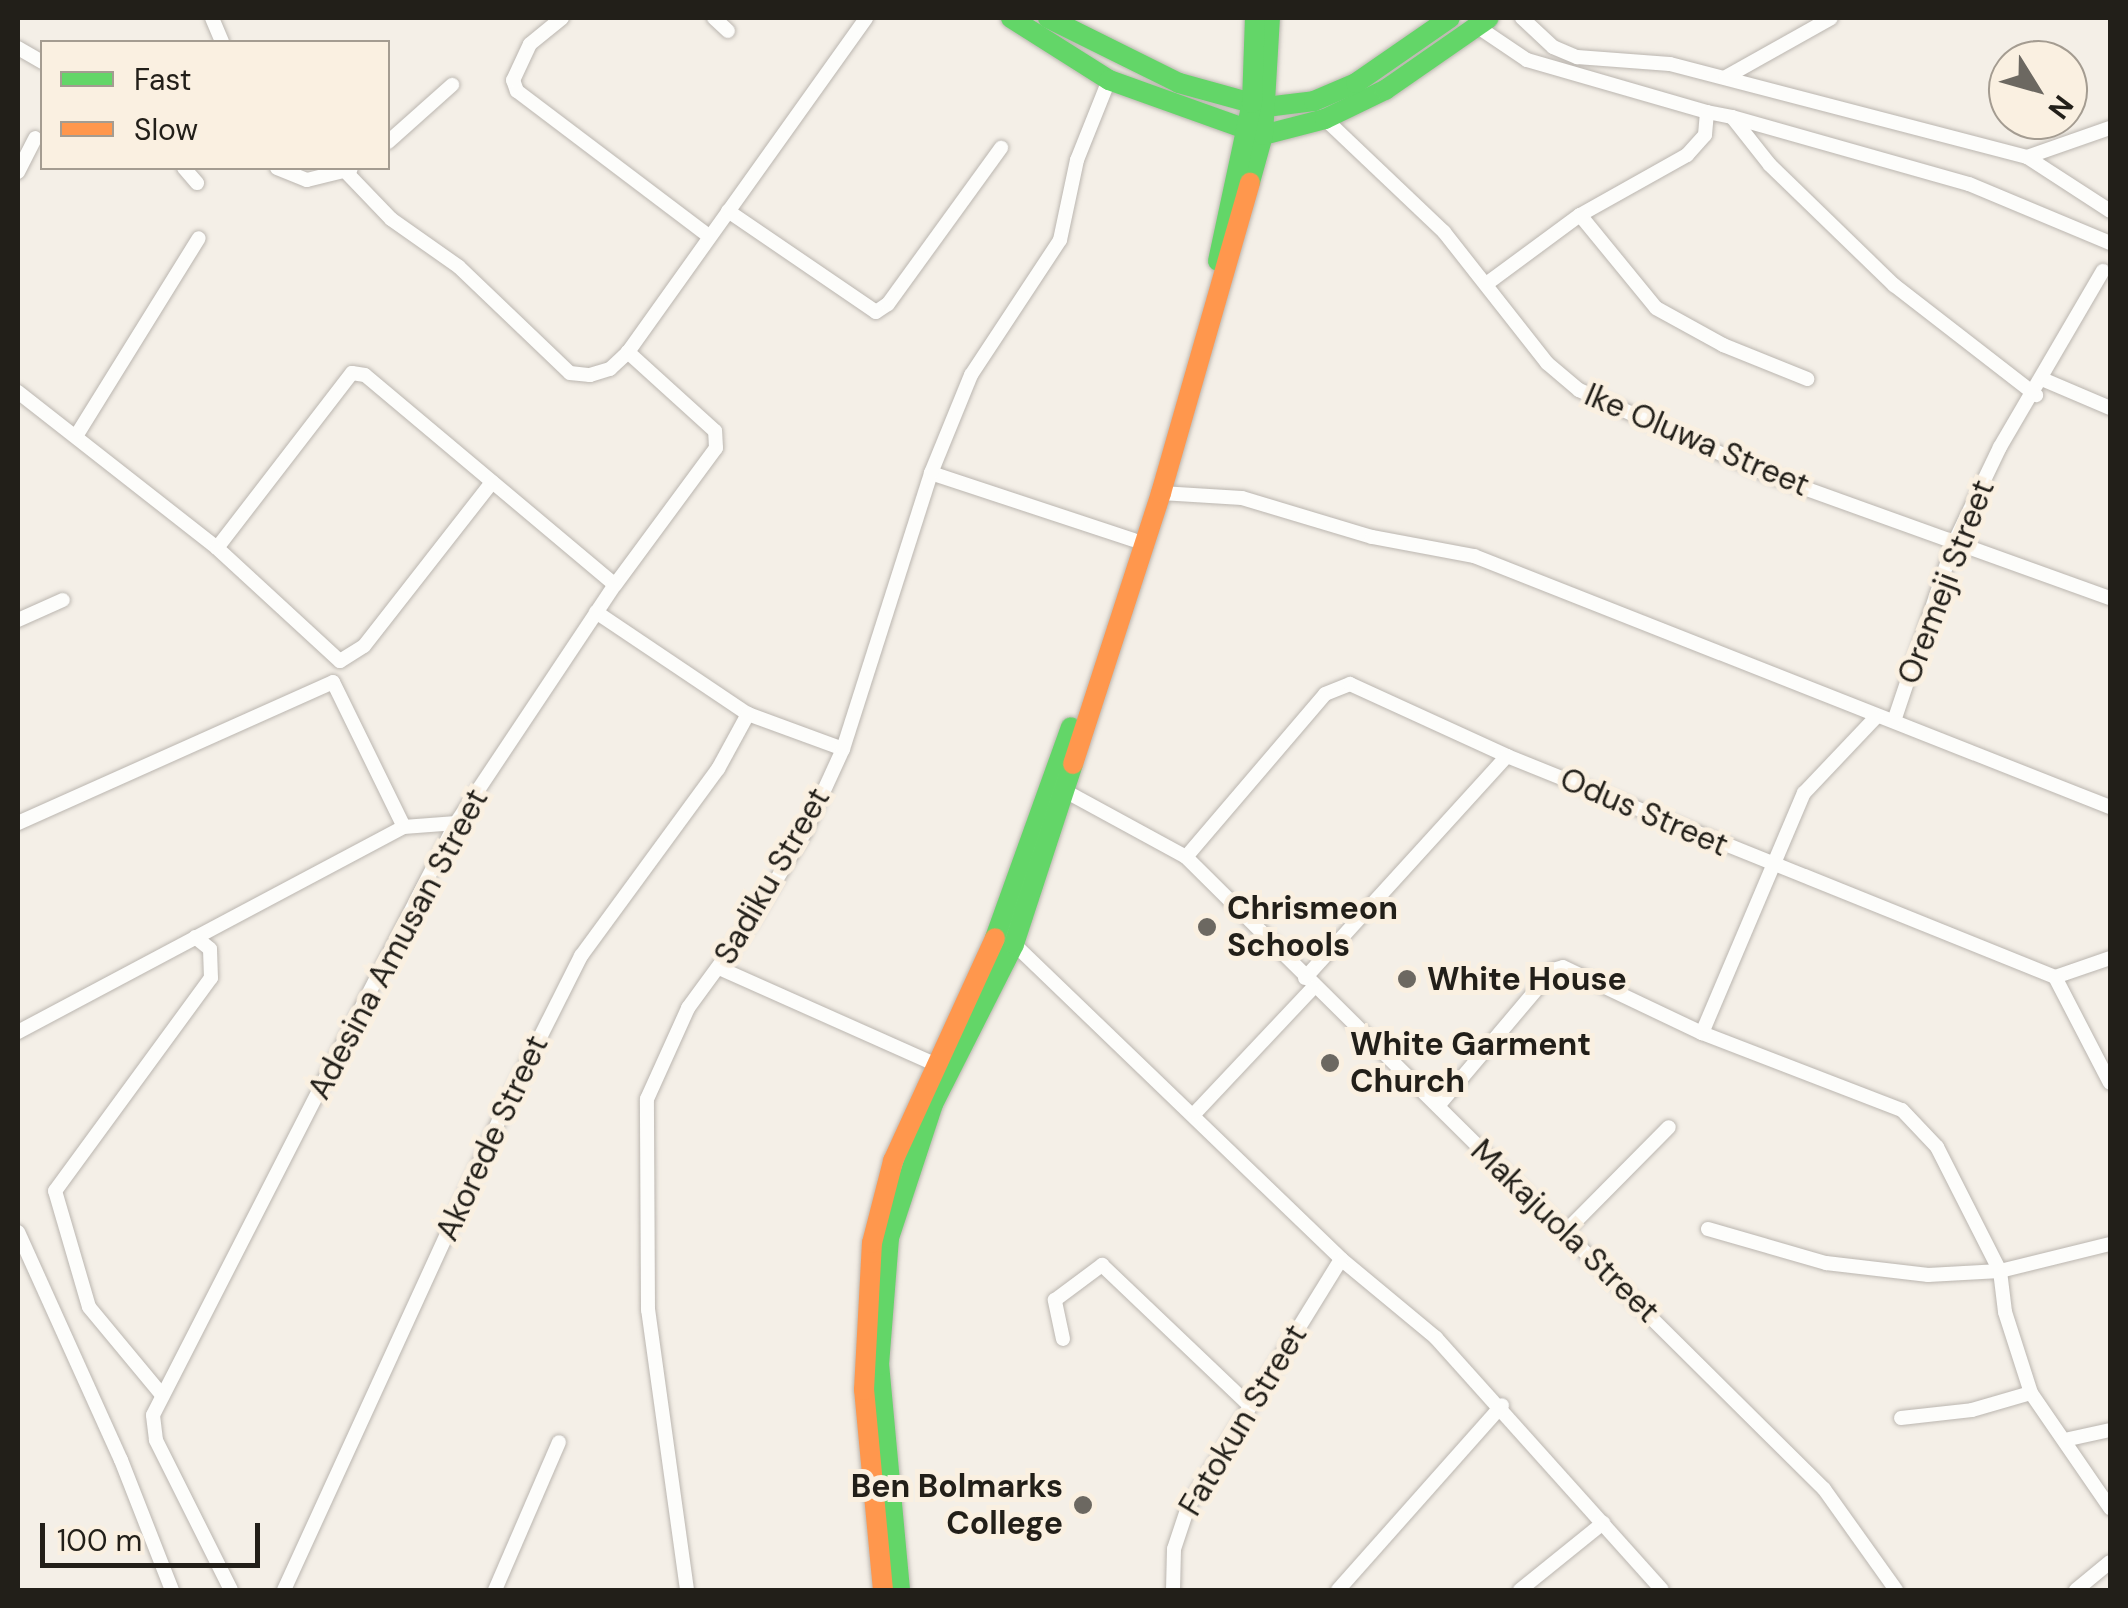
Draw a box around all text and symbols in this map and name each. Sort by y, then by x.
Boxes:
legend [40,40,390,170]
north arrow [1988,40,2088,140]
text: Fast [134,60,192,99]
text: N [2040,88,2082,126]
text: Slow [134,110,198,149]
street label: Ike Oluwa Street [1579,375,1815,505]
street label: Oremeji Street [1889,475,2003,689]
street label: Odus Street [1554,759,1734,865]
street label: Sadiku Street [706,781,838,971]
street label: Adesina Amusan Street [300,782,496,1106]
place label: Chrismeon Schools [1227,890,1398,965]
marker: Chrismeon Schools [1196,916,1218,938]
place label: White House [1427,960,1627,998]
marker: White House [1396,968,1418,990]
place label: White Garment Church [1350,1026,1591,1101]
street label: Akorede Street [428,1029,556,1247]
marker: White Garment Church [1319,1052,1341,1074]
street label: Makajuola Street [1463,1132,1667,1330]
street label: Fatokun Street [1171,1317,1315,1523]
place label: Ben Bolmarks College [851,1468,1063,1543]
marker: Ben Bolmarks College [1072,1494,1094,1516]
scale bar [45,1503,265,1565]
text: 100 m [57,1521,142,1560]

